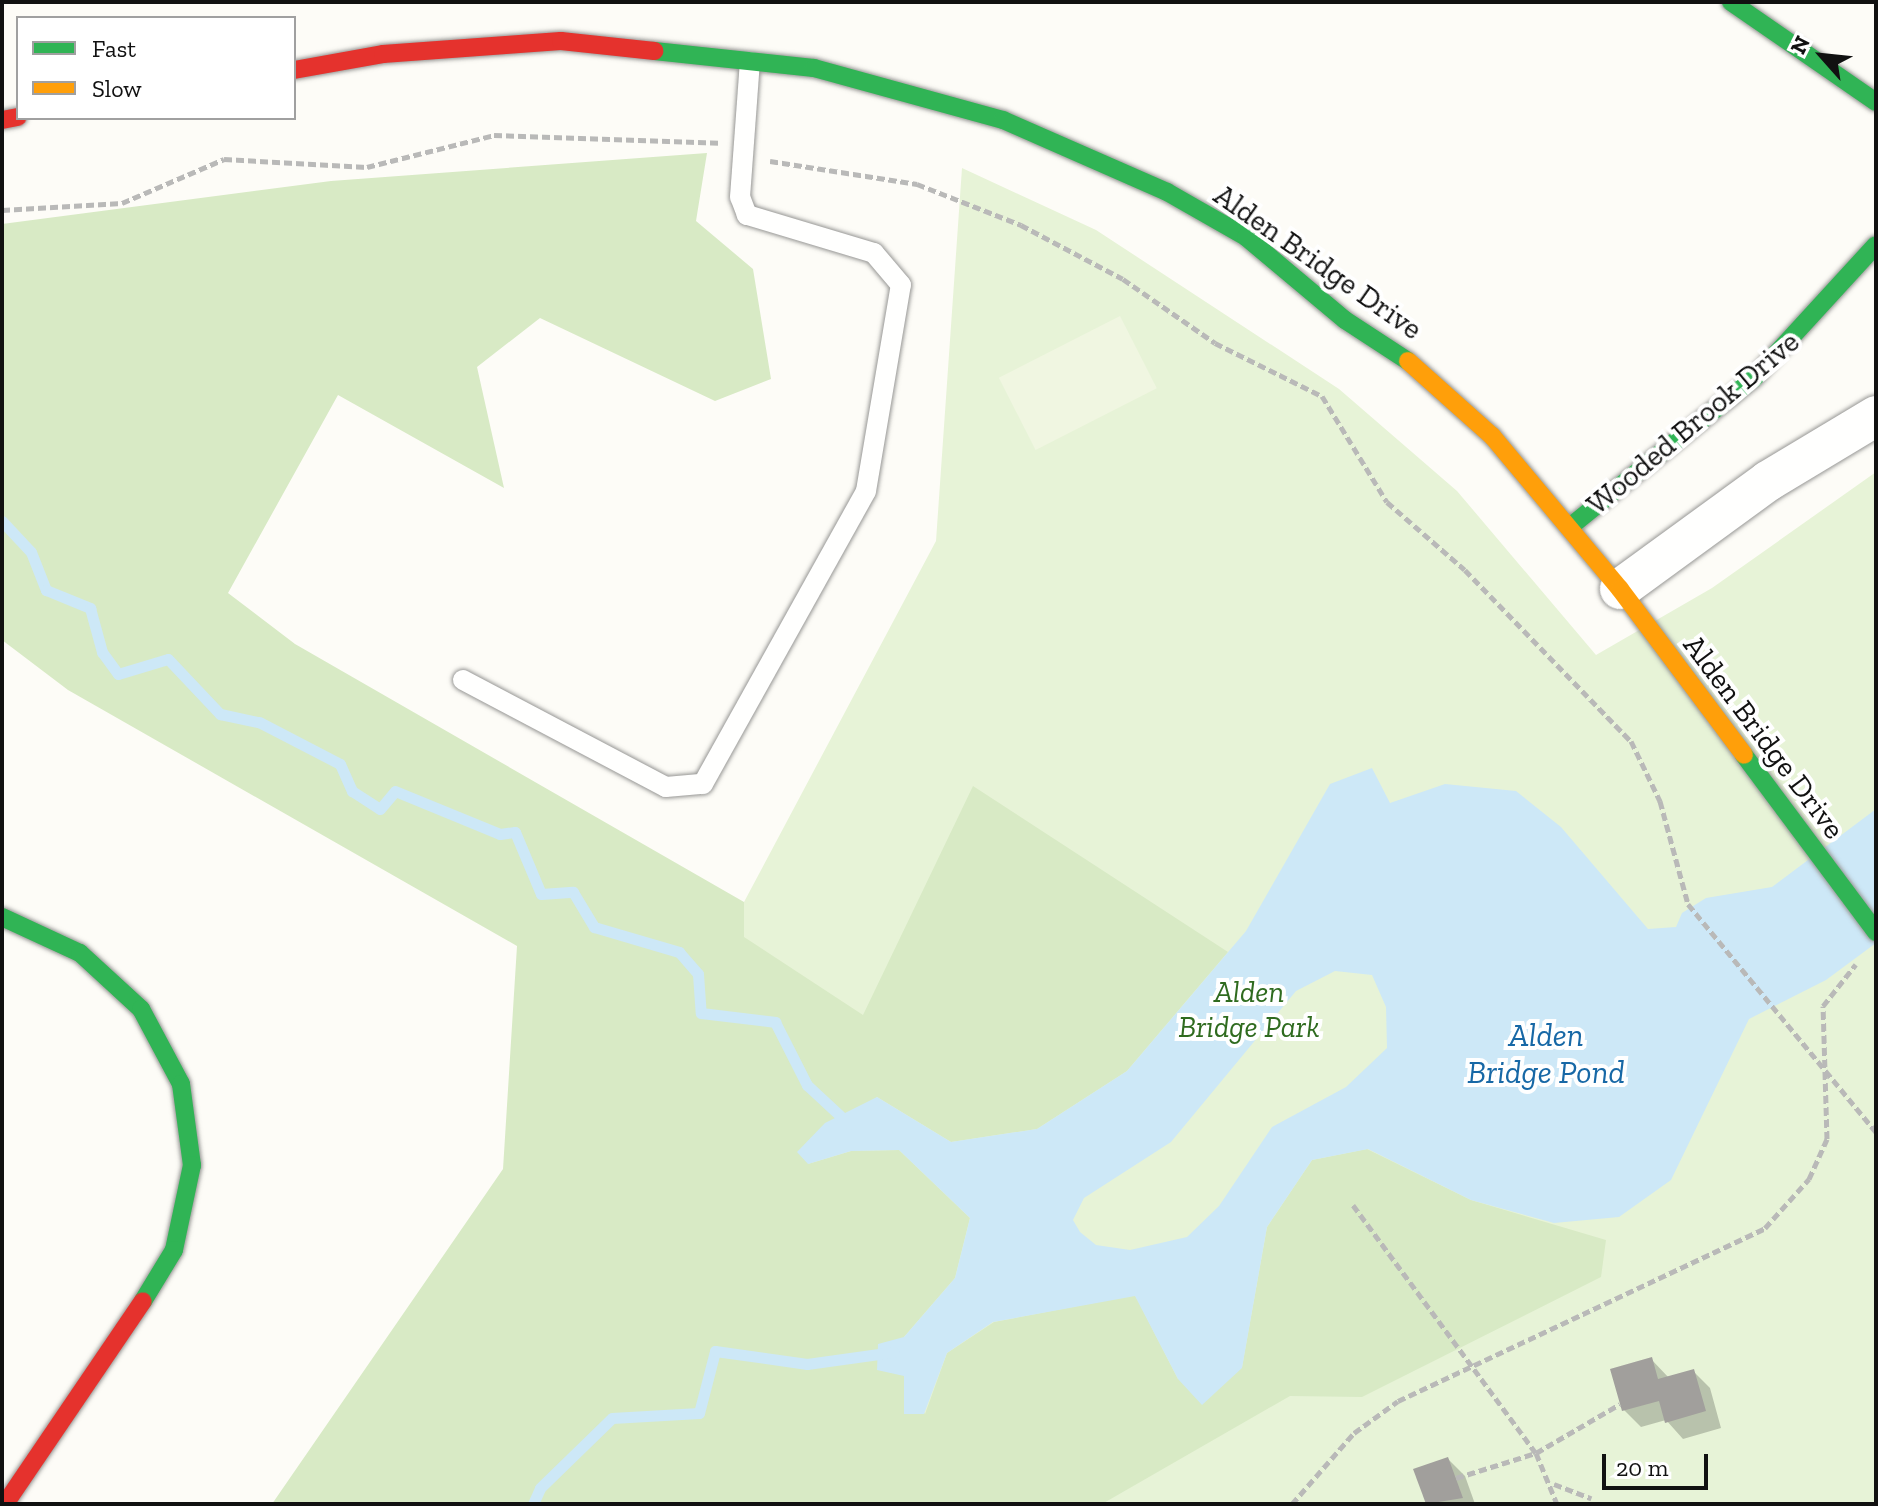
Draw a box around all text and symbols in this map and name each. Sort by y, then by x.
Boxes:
legend [16,16,296,120]
north arrow [1782,16,1862,96]
text: N [1784,31,1816,58]
text: Fast [92,34,136,63]
text: Slow [92,74,142,103]
street label: Alden Bridge Drive [1207,177,1429,347]
street label: Wooded Brook Drive [1580,324,1806,522]
street label: Alden Bridge Drive [1676,628,1852,846]
park label: Alden Bridge Park [1178,974,1320,1044]
water label: Alden Bridge Pond [1467,1017,1625,1092]
scale bar [1606,1438,1712,1488]
text: 20 m [1616,1453,1668,1482]

